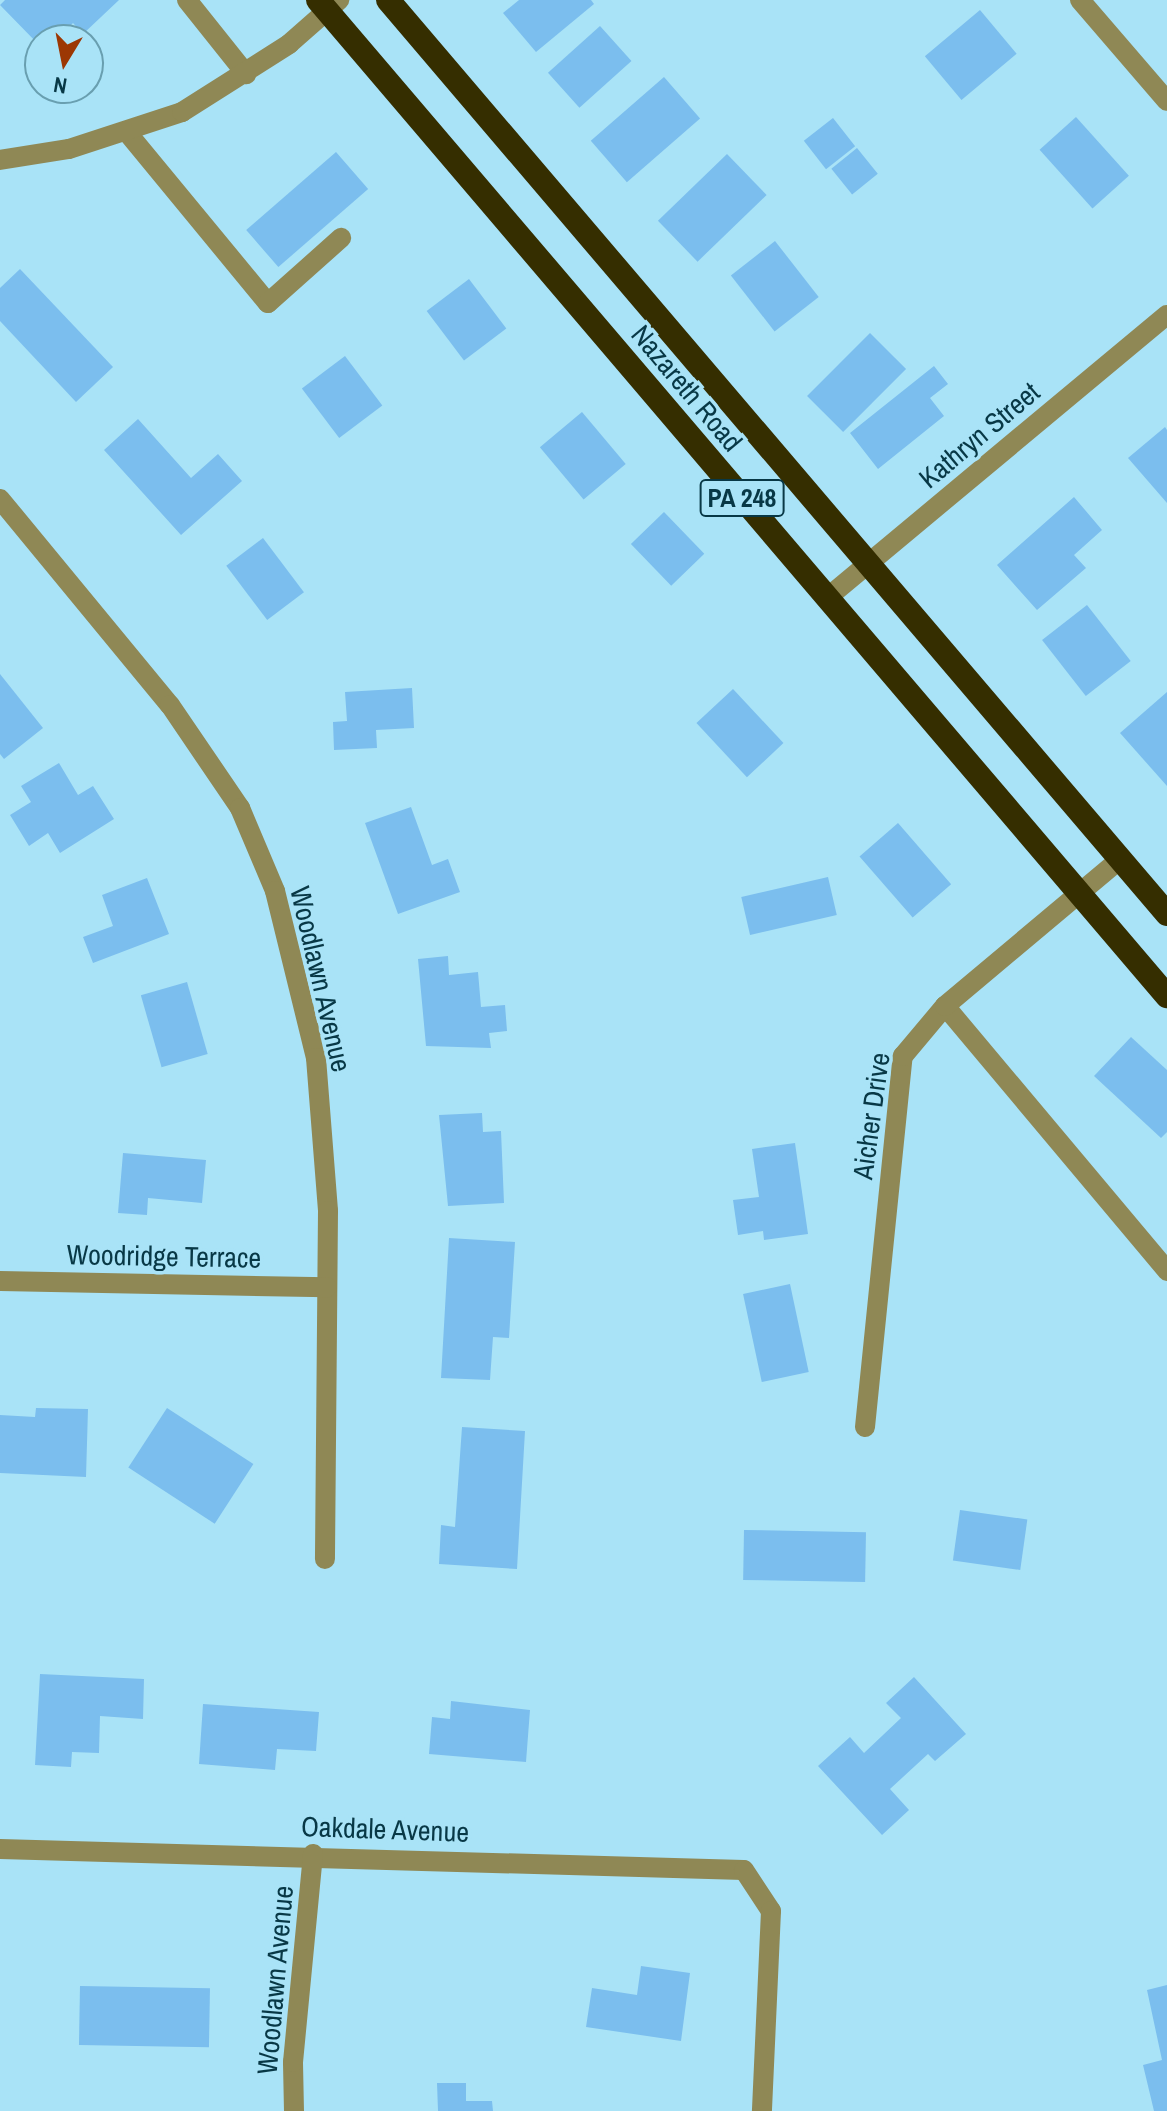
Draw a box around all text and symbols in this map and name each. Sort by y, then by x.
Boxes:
north arrow [24,24,104,104]
text: N [51,70,69,102]
street label: Nazareth Road [625,318,749,458]
street label: Kathryn Street [912,375,1046,495]
road number: PA 248 [698,476,786,520]
street label: Woodlawn Avenue [283,882,359,1076]
street label: Aicher Drive [845,1050,897,1182]
street label: Woodridge Terrace [66,1238,262,1274]
street label: Oakdale Avenue [300,1809,470,1849]
street label: Woodlawn Avenue [250,1884,300,2076]

